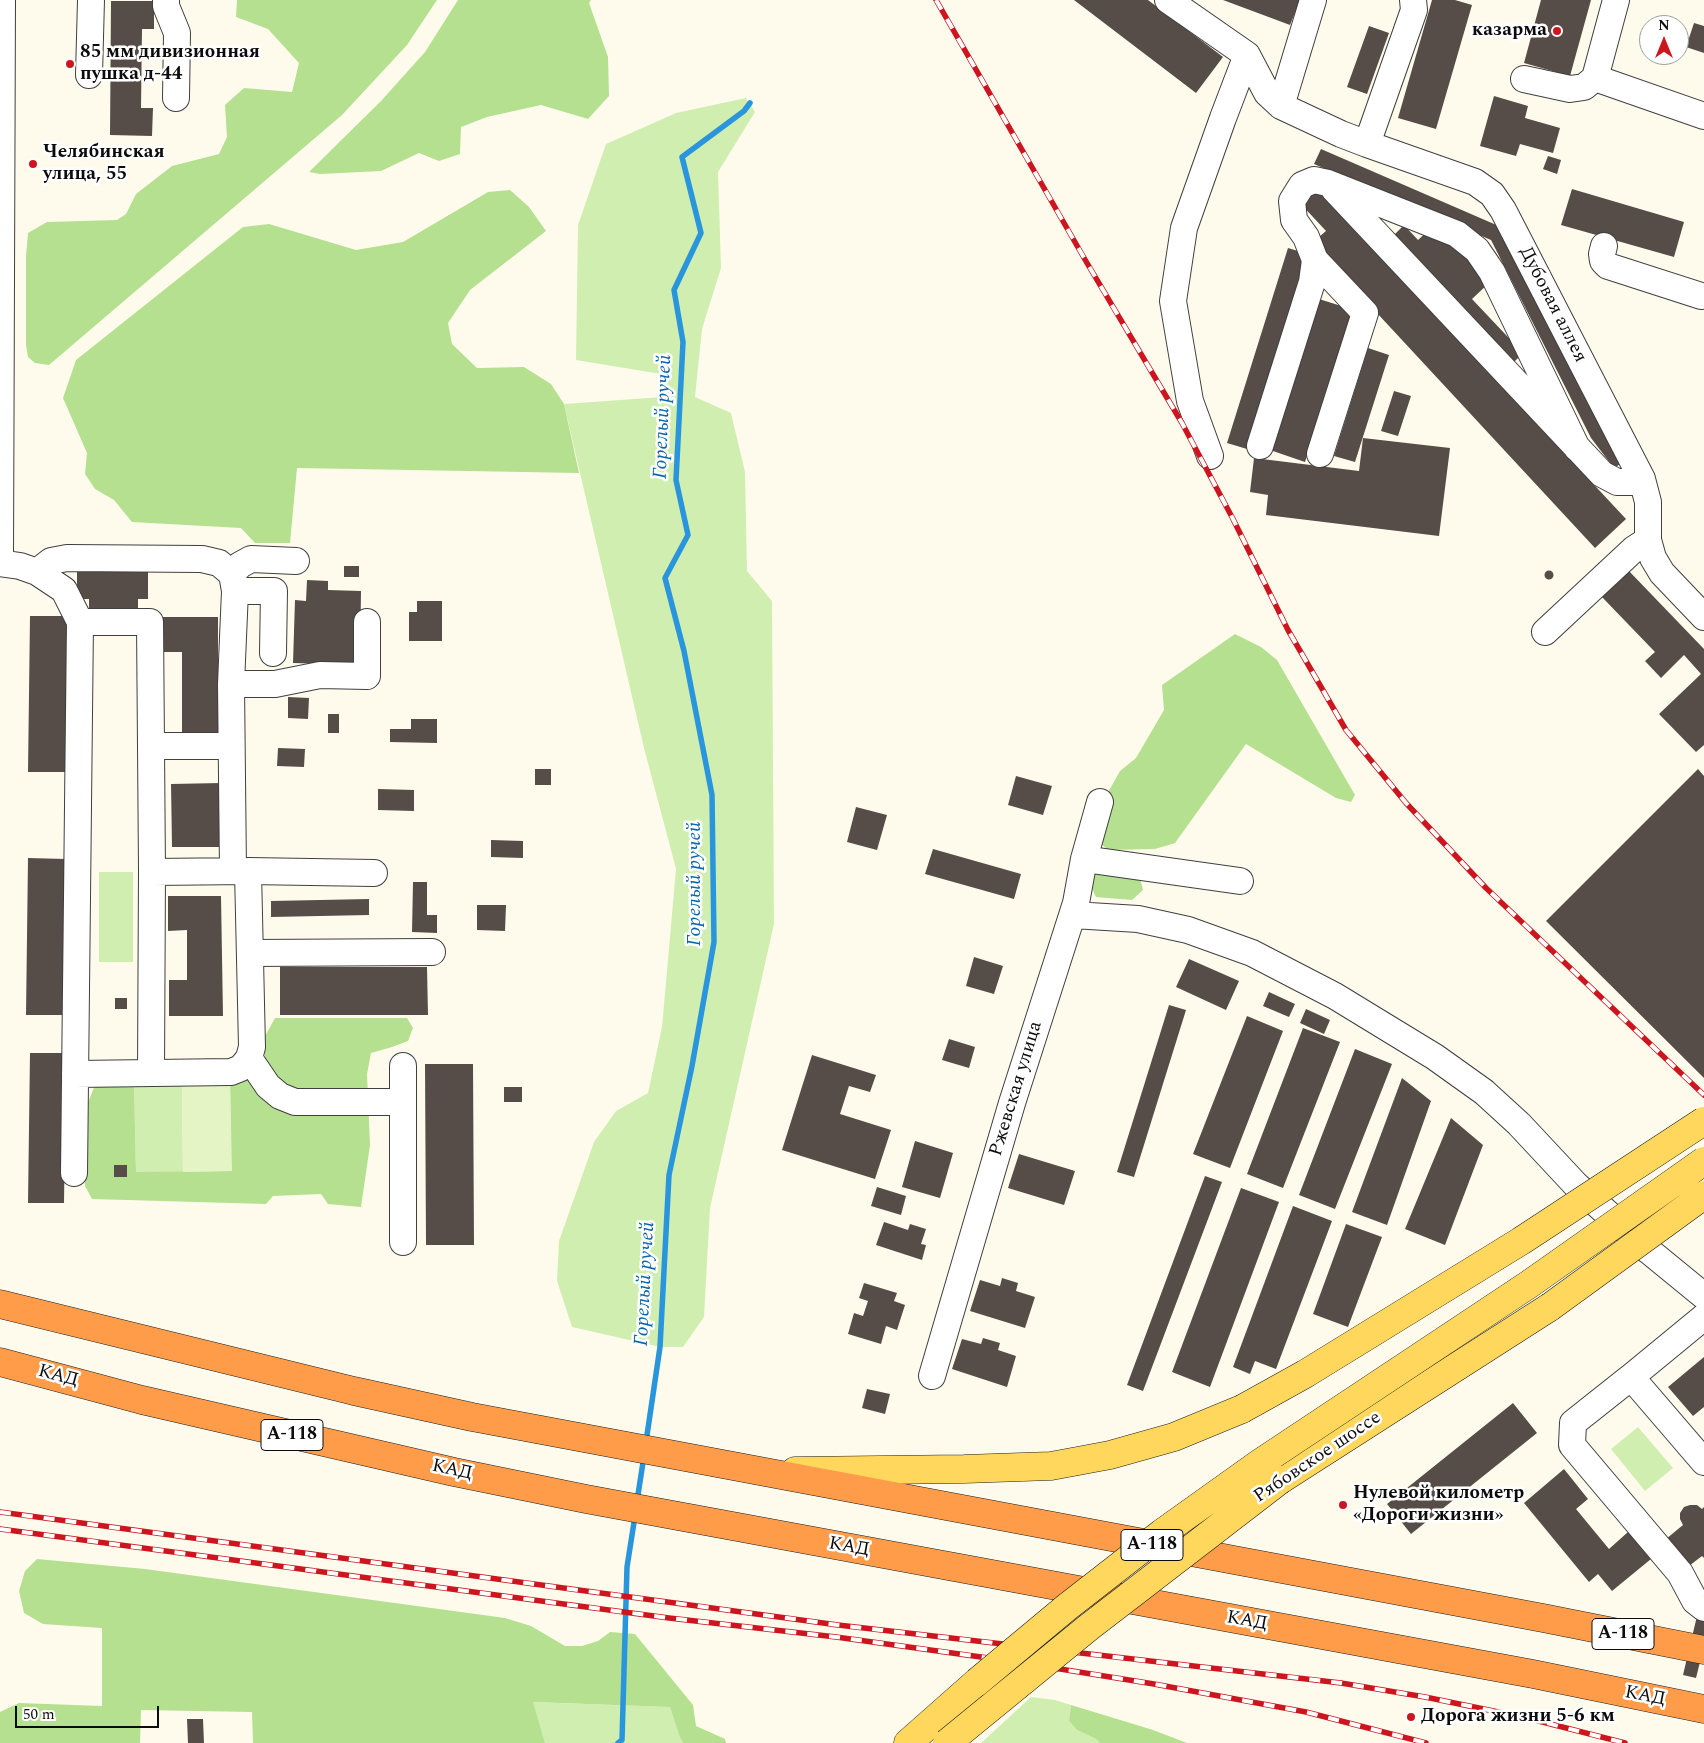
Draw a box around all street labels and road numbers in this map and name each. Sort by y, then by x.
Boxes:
street label: Дубовая аллея [1513,243,1591,367]
street label: Ржевская улица [986,1019,1048,1159]
street label: КАД [35,1361,81,1393]
street label: Рябовское шоссе [1250,1407,1386,1509]
road number: А-118 [261,1420,323,1450]
street label: КАД [430,1456,474,1486]
road number: А-118 [1121,1530,1183,1560]
street label: КАД [827,1533,871,1563]
street label: КАД [1225,1607,1269,1637]
road number: А-118 [1592,1618,1654,1650]
street label: КАД [1623,1682,1667,1712]

